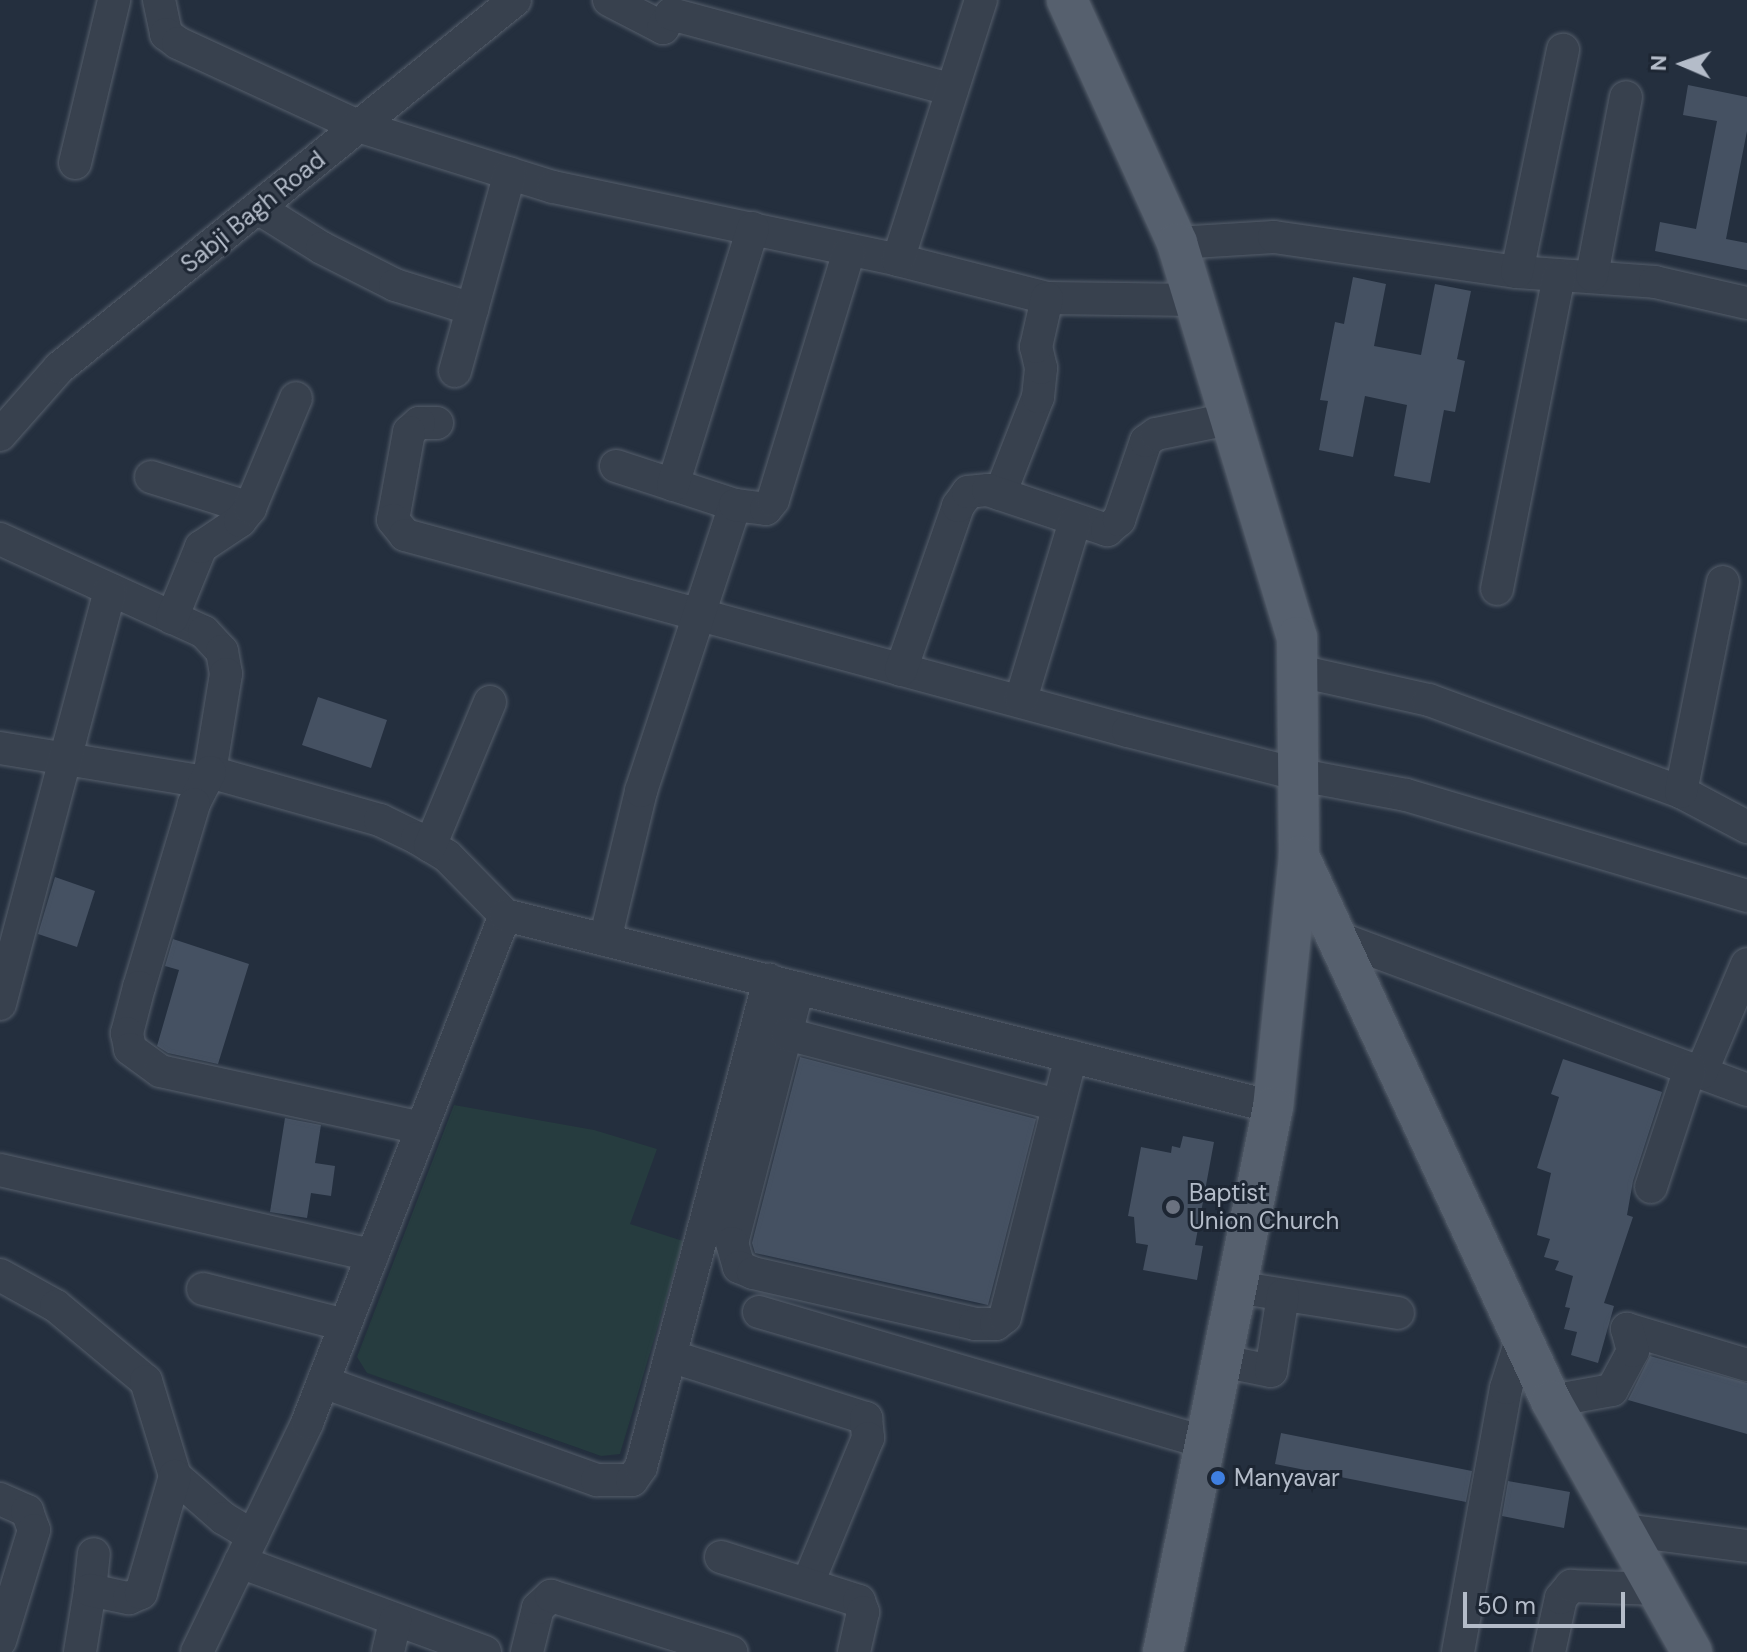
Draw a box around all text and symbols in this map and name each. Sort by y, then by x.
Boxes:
north arrow [1643,24,1723,104]
text: N [1644,55,1673,72]
street label: Sabji Bagh Road [175,145,331,279]
place label: Baptist Union Church [1189,1179,1339,1235]
marker: Baptist Union Church [1164,1198,1182,1216]
place label: Manyavar [1234,1464,1340,1492]
marker: Manyavar [1209,1469,1227,1487]
scale bar [1467,1576,1629,1626]
text: 50 m [1477,1590,1536,1621]

